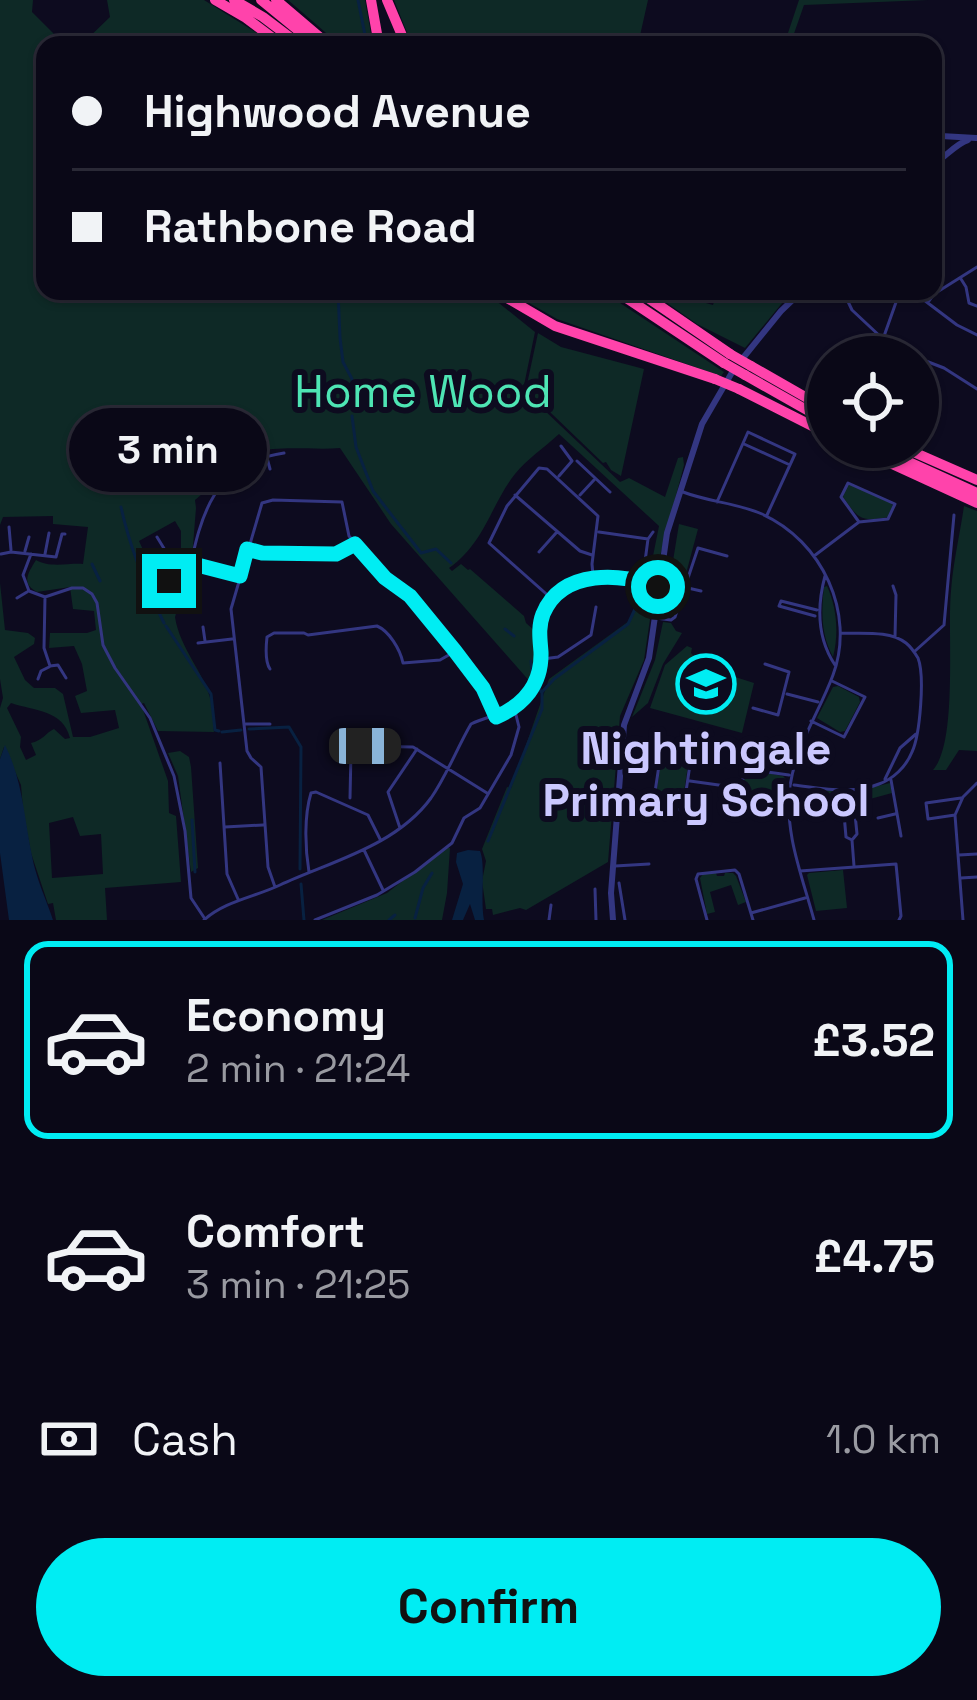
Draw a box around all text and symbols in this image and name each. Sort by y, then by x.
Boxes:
text: Highwood Avenue [144,83,531,140]
text: Rathbone Road [144,198,477,255]
map controls [807,336,939,468]
button: locate [807,336,939,468]
park label: Home Wood [294,363,552,420]
callout: 3 min [70,407,268,491]
text: 3 min [117,425,219,474]
route end [142,554,196,608]
route start [631,560,685,614]
school or university icon: Nightingale Primary School [675,653,737,715]
place label: Nightingale Primary School [543,720,869,829]
car [329,728,401,764]
icon: car [42,986,150,1094]
text: Economy [186,987,386,1044]
text: £3.52 [812,1012,935,1069]
text: 2 min · 21:24 [186,1044,410,1093]
icon: car [42,1202,150,1310]
text: Comfort [186,1203,365,1260]
text: £4.75 [814,1228,935,1285]
text: 3 min · 21:25 [186,1260,410,1309]
icon: cash [36,1406,102,1472]
text: Cash [132,1411,238,1468]
text: 1.0 km [826,1415,941,1464]
button: Confirm [36,1538,941,1676]

